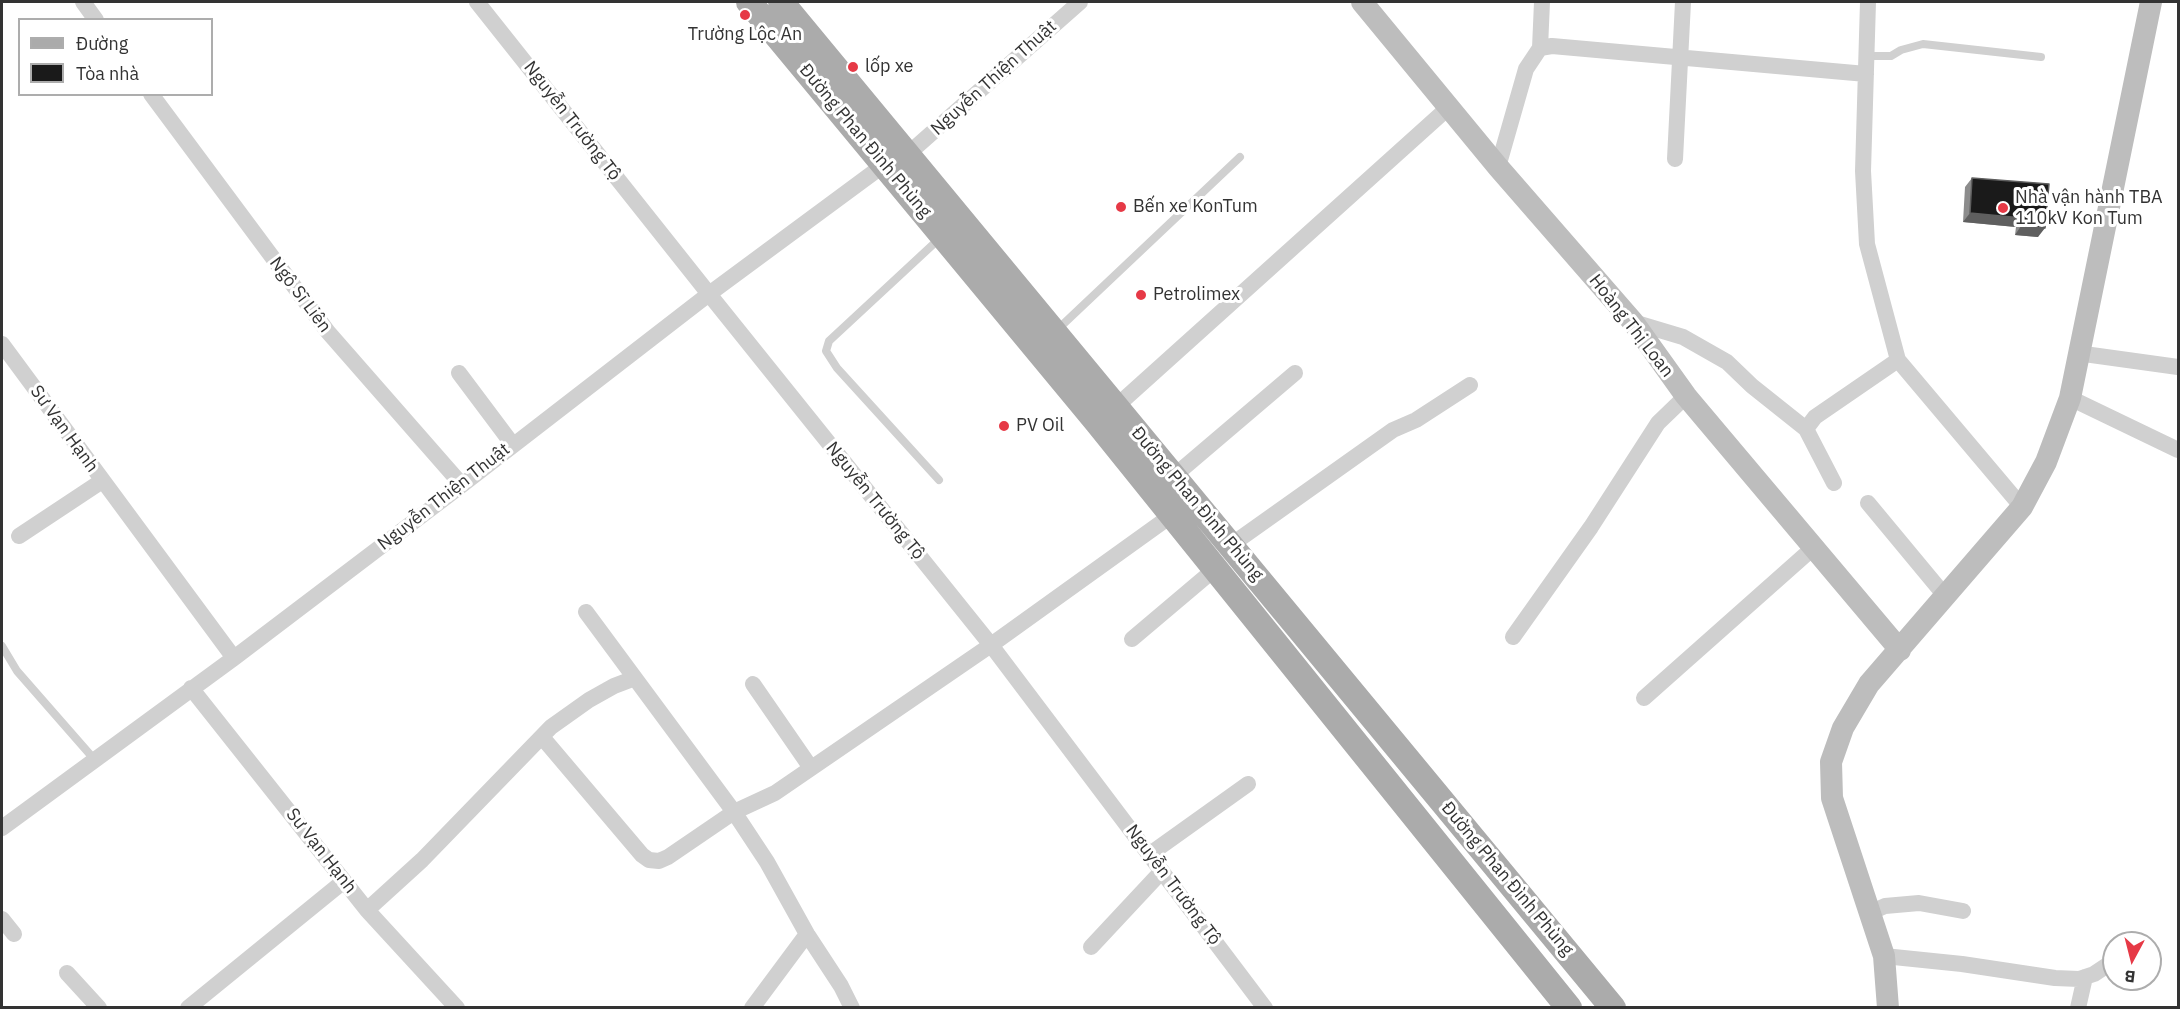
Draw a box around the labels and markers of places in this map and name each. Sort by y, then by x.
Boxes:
marker: Trường Lộc An [738,8,752,22]
place label: Trường Lộc An [688,24,802,46]
place label: lốp xe [865,56,913,78]
marker: lốp xe [846,60,860,74]
place label: Nhà vận hành TBA 110kV Kon Tum [2015,187,2163,230]
place label: Bến xe KonTum [1133,196,1258,218]
marker: Bến xe KonTum [1114,200,1128,214]
marker: Nhà vận hành TBA 110kV Kon Tum [1996,201,2010,215]
place label: Petrolimex [1153,284,1240,306]
marker: Petrolimex [1134,288,1148,302]
place label: PV Oil [1016,415,1064,437]
marker: PV Oil [997,419,1011,433]

